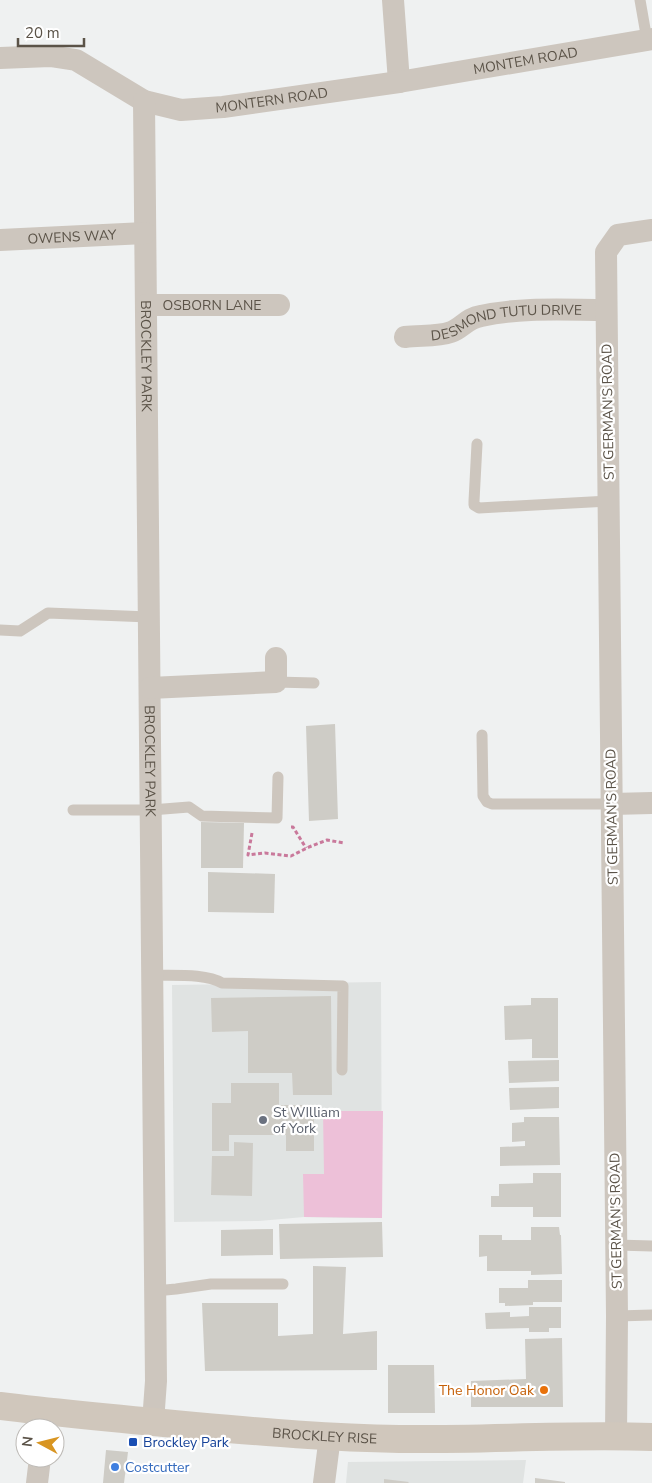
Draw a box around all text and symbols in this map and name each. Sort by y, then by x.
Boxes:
scale bar [18,15,84,47]
text: 20 m [25,23,60,43]
street label: MONTEM ROAD [472,42,579,79]
street label: MONTERN ROAD [215,83,329,117]
street label: OWENS WAY [27,225,117,248]
street label: OSBORN LANE [162,296,262,315]
street label: BROCKLEY PARK [136,300,156,412]
street label: DESMOND TUTU DRIVE [430,300,582,345]
street label: ST GERMAN'S ROAD [597,344,619,480]
street label: BROCKLEY PARK [140,705,160,817]
street label: ST GERMAN'S ROAD [601,749,623,885]
place label: St WIlliam of York [273,1103,340,1138]
marker: St WIlliam of York [257,1114,269,1126]
street label: ST GERMAN'S ROAD [605,1153,627,1289]
place label: The Honor Oak [439,1381,535,1400]
marker: The Honor Oak [538,1384,550,1396]
north arrow [15,1418,65,1468]
street label: BROCKLEY RISE [271,1423,377,1448]
place label: Brockley Park [143,1433,230,1452]
text: N [18,1435,38,1448]
marker: Brockley Park [127,1436,139,1448]
place label: Costcutter [125,1458,190,1477]
marker: Costcutter [109,1461,121,1473]

